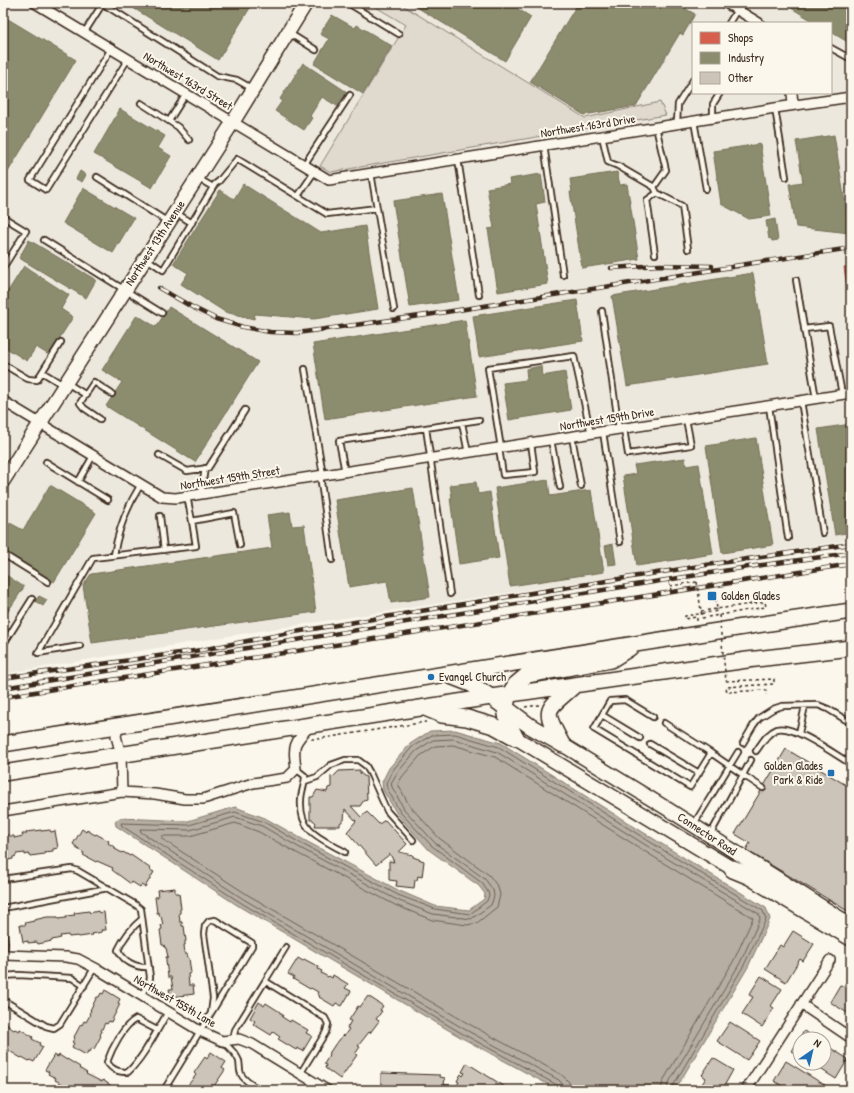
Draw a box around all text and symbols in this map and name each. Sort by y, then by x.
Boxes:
legend [692,22,832,94]
text: Shops [728,29,754,46]
street label: Northwest 163rd Street [140,47,237,114]
text: Industry [728,49,764,66]
text: Other [728,69,754,86]
street label: Northwest 163rd Drive [539,110,637,141]
street label: Northwest 13th Avenue [121,196,189,289]
street label: Northwest 159th Drive [559,403,655,434]
street label: Northwest 159th Street [179,461,282,494]
place label: Golden Glades [721,587,781,604]
marker: Golden Glades [706,590,718,602]
place label: Evangel Church [439,668,506,685]
marker: Evangel Church [426,672,436,682]
place label: Golden Glades Park & Ride [764,757,823,788]
marker: Golden Glades Park & Ride [826,768,836,778]
street label: Connector Road [674,808,741,859]
street label: Northwest 155th Lane [131,970,220,1031]
north arrow [792,1031,832,1071]
text: N [811,1035,824,1050]

